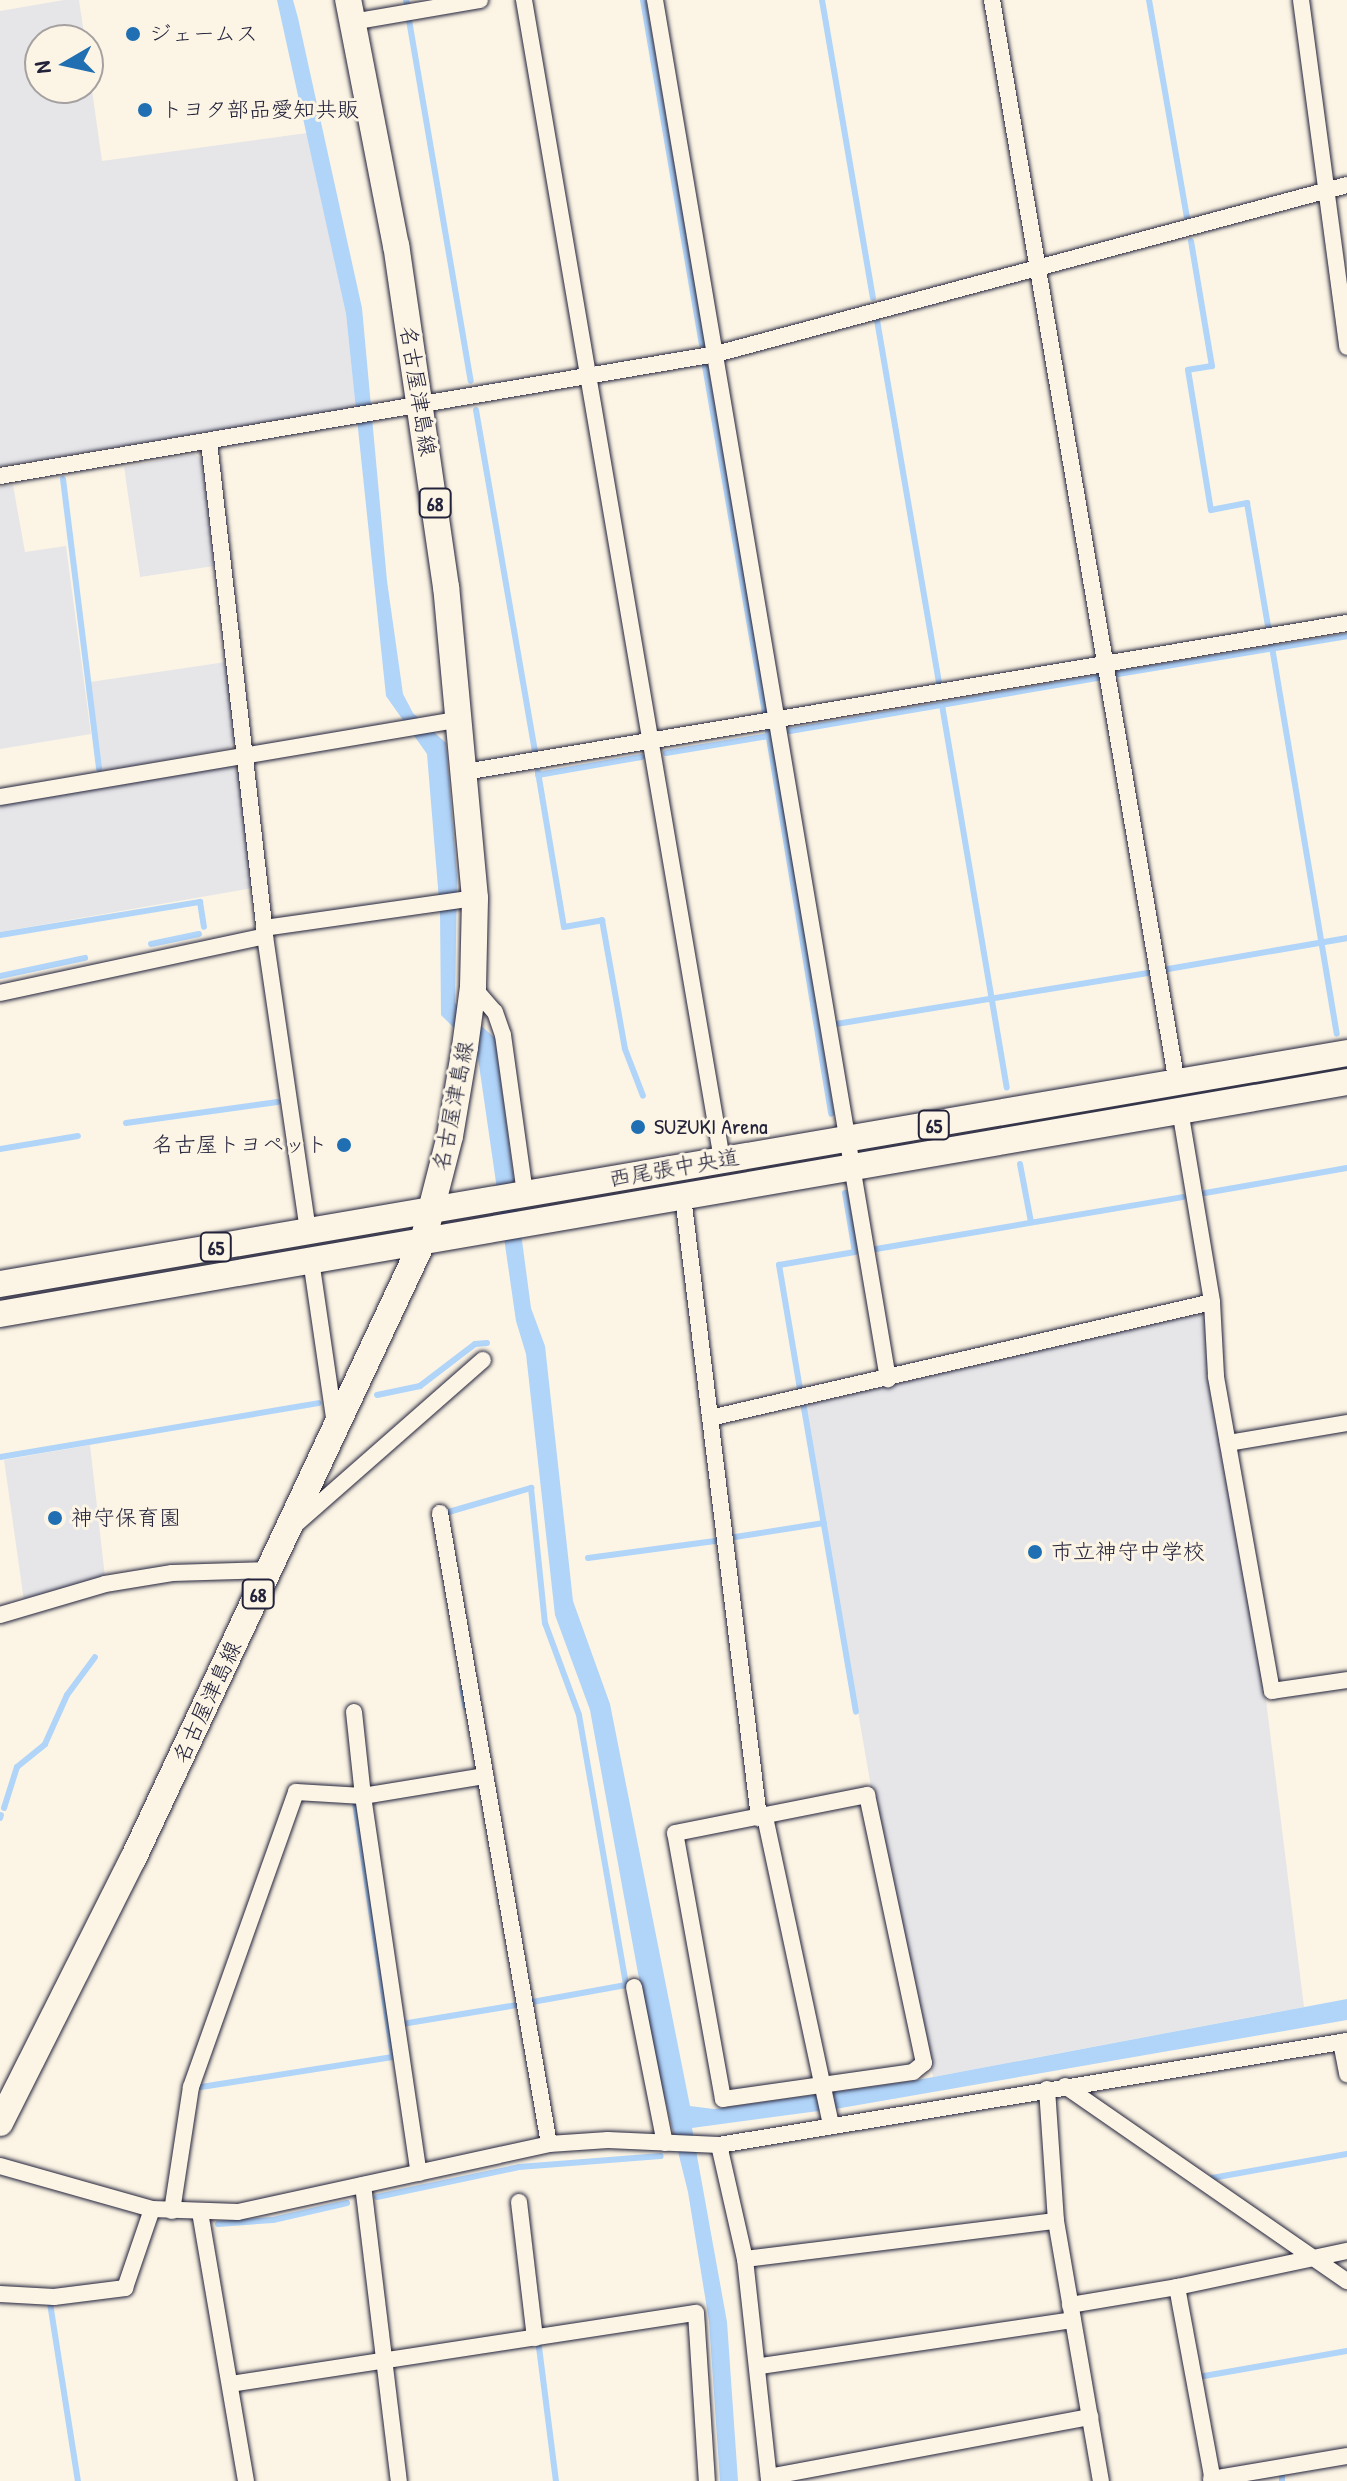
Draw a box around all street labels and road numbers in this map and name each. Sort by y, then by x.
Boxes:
street label: 名古屋津島線 [395,324,441,458]
road number: 68 [417,487,453,519]
street label: 名古屋津島線 [427,1039,479,1173]
road number: 65 [916,1109,952,1141]
street label: 西尾張中央道 [607,1144,741,1192]
road number: 65 [198,1231,234,1263]
road number: 68 [240,1578,276,1610]
street label: 名古屋津島線 [167,1637,247,1767]

